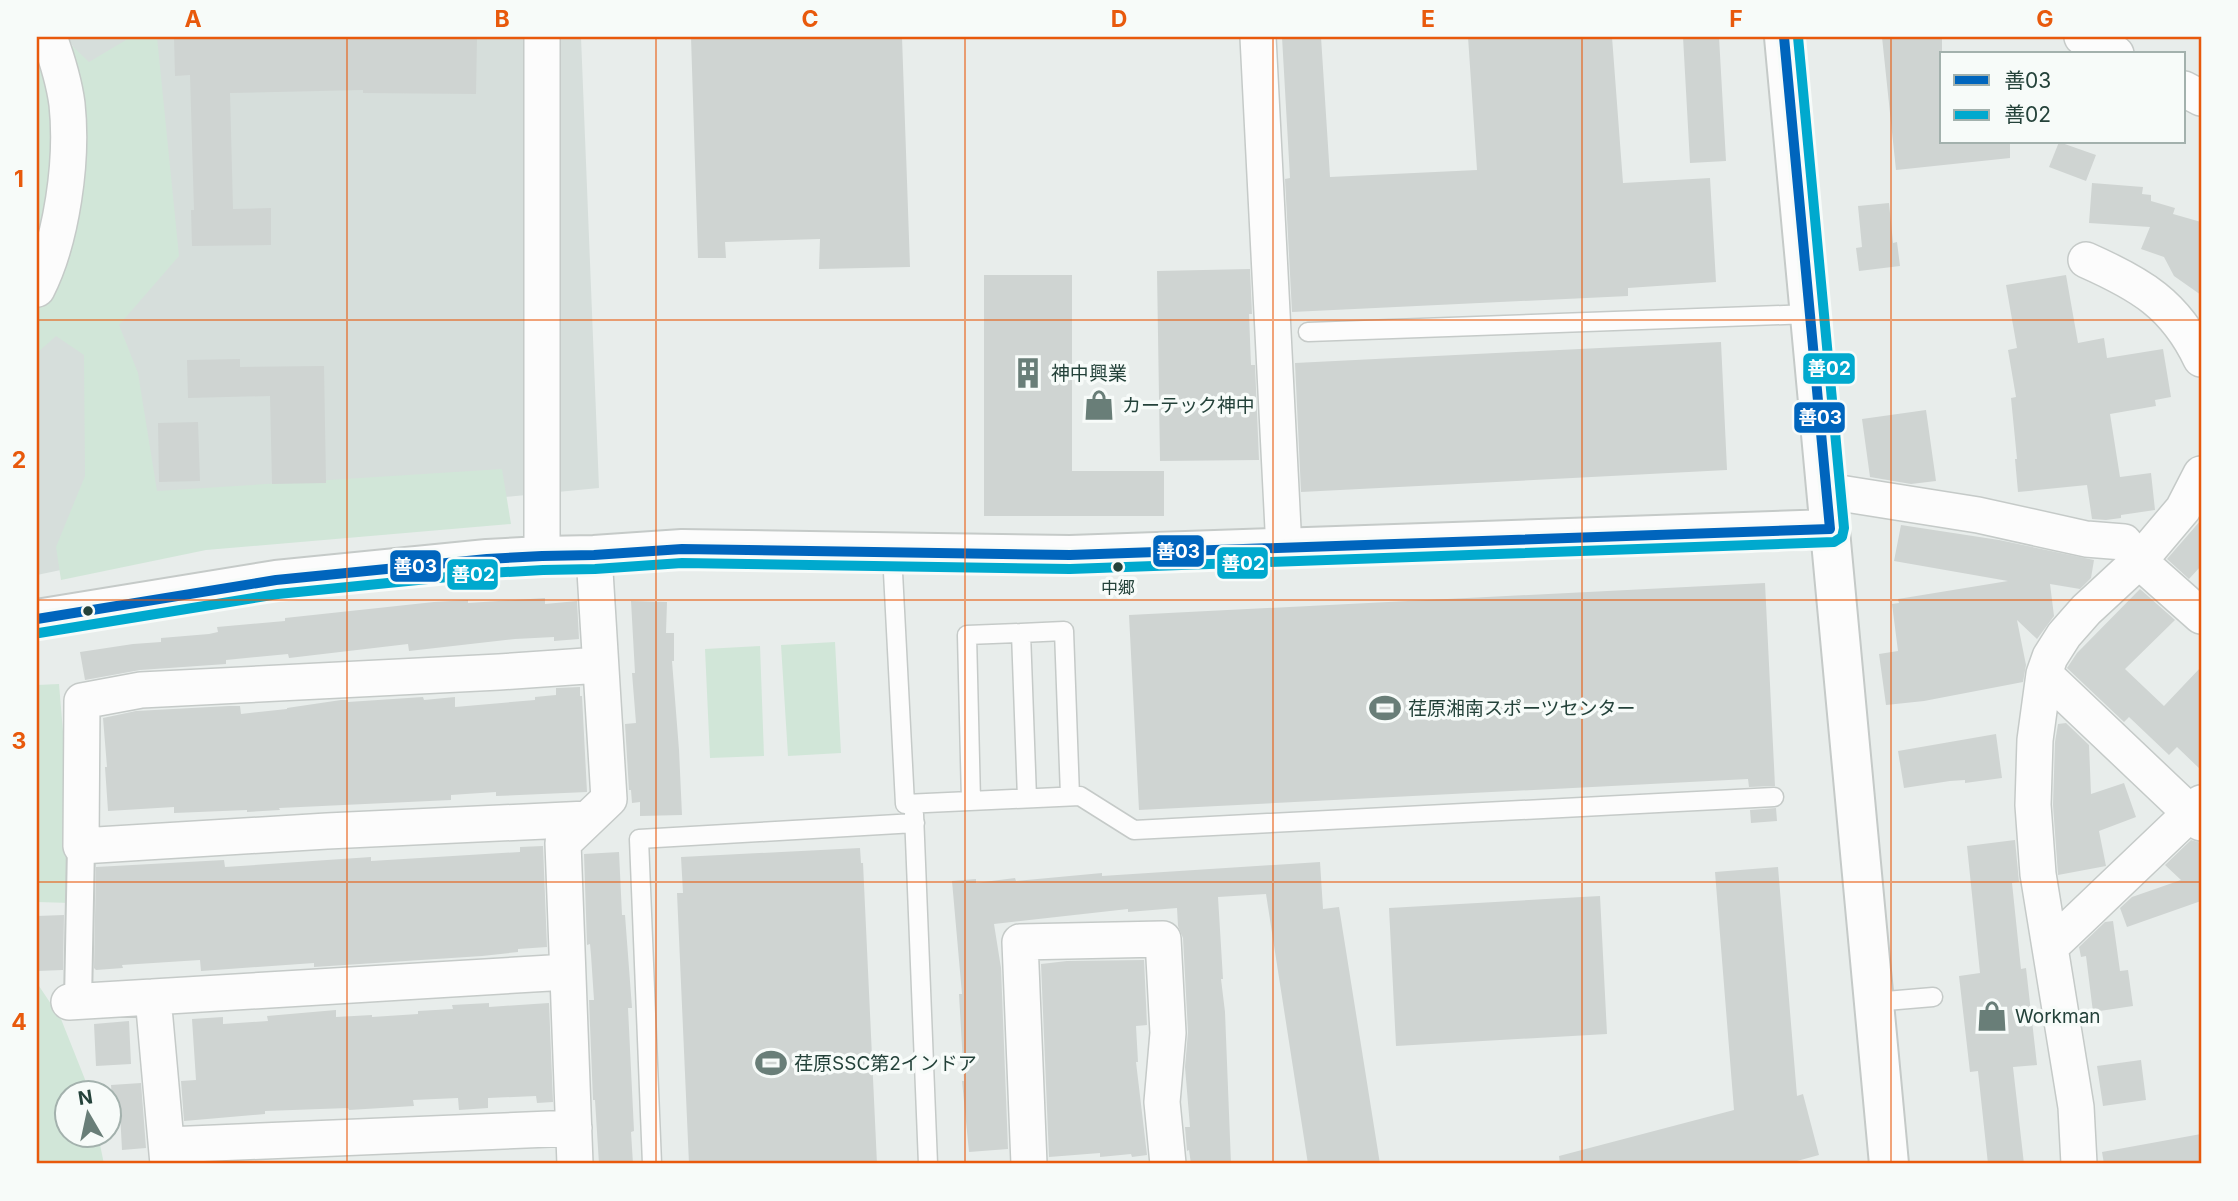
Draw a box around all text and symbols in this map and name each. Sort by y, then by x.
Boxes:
text: A [184,5,202,33]
text: B [494,5,510,33]
text: C [801,5,819,33]
text: D [1111,5,1127,33]
text: E [1421,5,1435,33]
text: F [1729,5,1743,33]
text: G [2036,5,2054,33]
legend [1940,52,2186,144]
text: 善03 [2004,68,2051,93]
text: 善02 [2004,102,2051,127]
text: 1 [14,165,24,193]
line badge: 善02 [1802,352,1856,385]
building icon: 神中興業 [1011,356,1045,390]
text: 善02 [1807,357,1851,380]
place label: 神中興業 [1051,362,1127,385]
shop icon: カーテック神中 [1082,388,1116,422]
place label: カーテック神中 [1122,394,1255,417]
line badge: 善03 [1793,401,1846,434]
text: 善03 [1798,406,1842,429]
text: 2 [12,446,26,474]
line badge: 善03 [1152,534,1205,568]
text: 善03 [1156,540,1200,563]
line badge: 善02 [1216,546,1269,580]
line badge: 善03 [389,549,442,583]
text: 善02 [1221,552,1265,575]
text: 善03 [393,555,437,578]
line badge: 善02 [446,558,499,591]
marker: 中郷 [1111,560,1125,574]
text: 善02 [451,563,495,586]
place label: 中郷 [1101,578,1135,598]
unlabelled marker [81,604,95,618]
sports icon: 荏原湘南スポーツセンター [1368,691,1402,725]
place label: 荏原湘南スポーツセンター [1408,697,1636,720]
text: 3 [12,727,26,755]
shop icon: Workman [1975,999,2009,1033]
place label: Workman [2015,1005,2101,1028]
text: 4 [11,1008,27,1036]
sports icon: 荏原SSC第2インドア [754,1046,788,1080]
place label: 荏原SSC第2インドア [794,1052,977,1075]
north arrow [52,1078,122,1148]
text: N [76,1085,94,1110]

